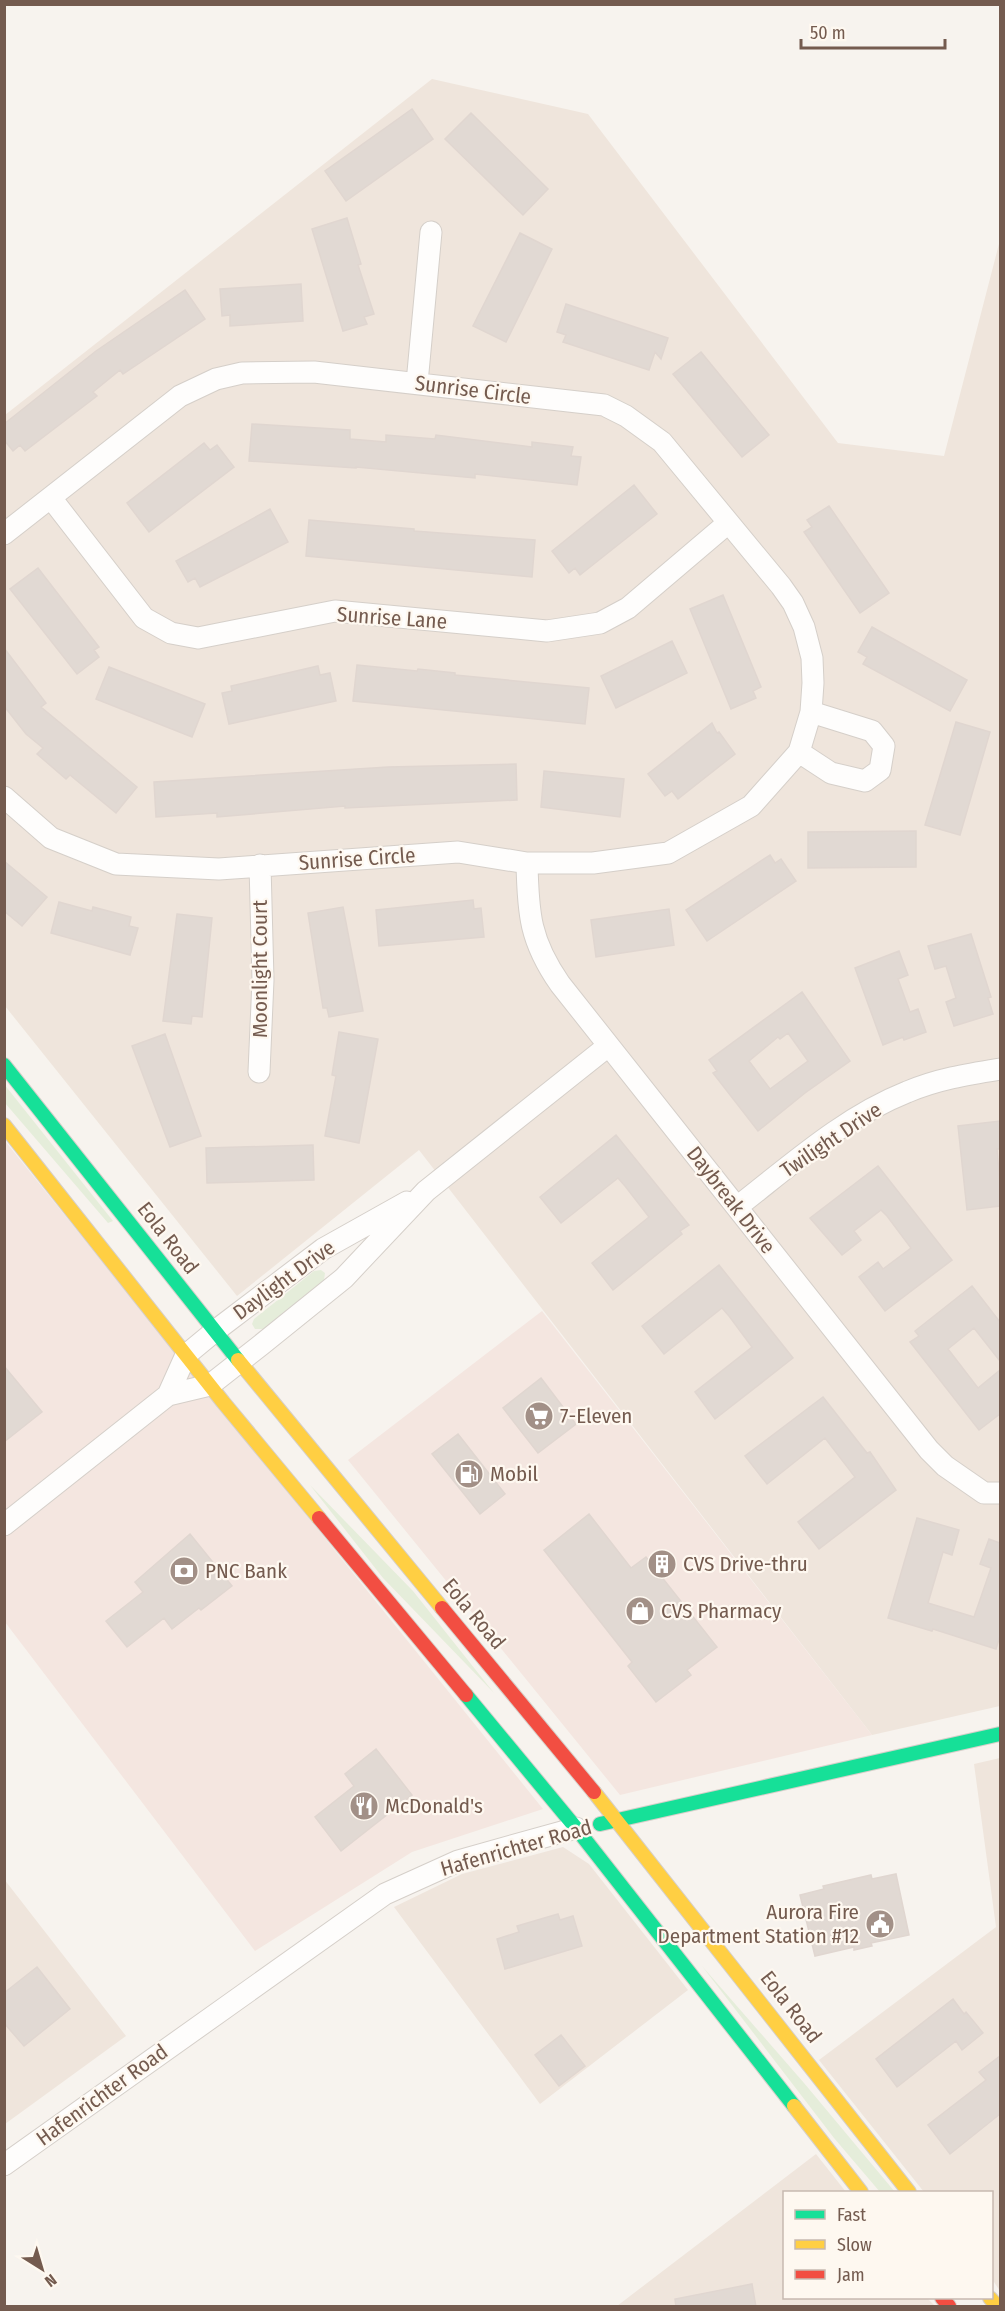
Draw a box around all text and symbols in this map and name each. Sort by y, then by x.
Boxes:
scale bar [801,12,945,50]
text: 50 m [810,22,846,44]
street label: Sunrise Circle [413,370,533,410]
street label: Sunrise Lane [336,601,448,635]
street label: Sunrise Circle [298,842,416,876]
street label: Moonlight Court [247,900,273,1038]
street label: Twilight Drive [776,1097,886,1183]
street label: Daybreak Drive [681,1141,781,1259]
street label: Eola Road [132,1197,204,1279]
street label: Daylight Drive [228,1234,340,1326]
supermarket icon: 7-Eleven [523,1400,555,1432]
place label: 7-Eleven [560,1403,632,1429]
fuel station icon: Mobil [453,1458,485,1490]
place label: Mobil [490,1461,538,1487]
building icon: CVS Drive-thru [646,1548,678,1580]
place label: CVS Drive-thru [683,1551,808,1577]
bank icon: PNC Bank [168,1555,200,1587]
place label: PNC Bank [205,1558,287,1584]
street label: Eola Road [437,1573,511,1655]
shop icon: CVS Pharmacy [624,1595,656,1627]
place label: CVS Pharmacy [661,1598,782,1624]
restaurant icon: McDonald's [348,1790,380,1822]
place label: McDonald's [385,1793,483,1819]
street label: Hafenrichter Road [437,1814,595,1882]
place label: Aurora Fire Department Station #12 [658,1899,859,1949]
public building icon: Aurora Fire Department Station #12 [864,1908,896,1940]
street label: Eola Road [755,1966,827,2048]
street label: Hafenrichter Road [31,2039,173,2151]
legend [783,2191,993,2299]
text: Fast [837,2204,866,2226]
text: Slow [837,2234,872,2256]
north arrow [12,2239,72,2299]
text: Jam [837,2264,865,2286]
text: N [41,2270,60,2291]

